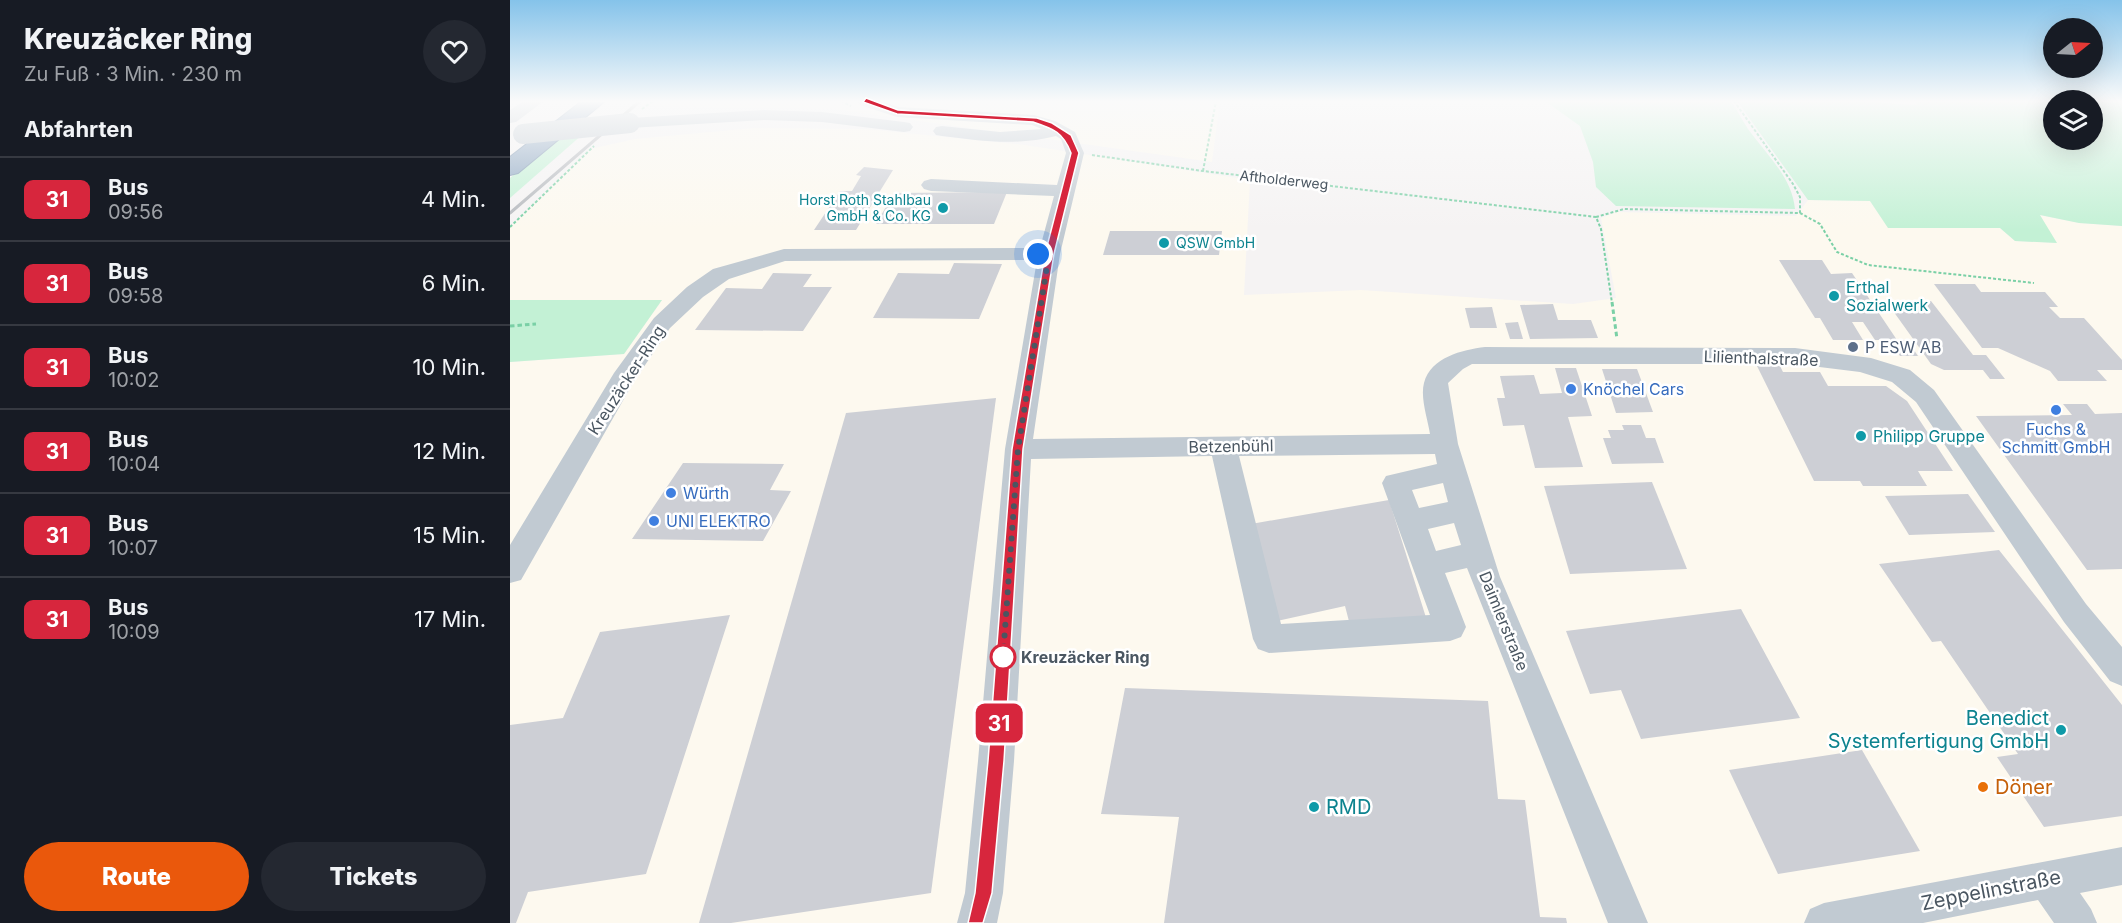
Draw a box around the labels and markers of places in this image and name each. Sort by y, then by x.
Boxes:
place label: Horst Roth Stahlbau GmbH & Co. KG [799,191,931,224]
marker: Horst Roth Stahlbau GmbH & Co. KG [936,201,950,215]
place label: QSW GmbH [1176,234,1255,251]
marker: QSW GmbH [1157,236,1171,250]
place label: Erthal Sozialwerk [1846,277,1929,315]
marker: Erthal Sozialwerk [1827,289,1841,303]
place label: P ESW AB [1865,337,1941,357]
marker: P ESW AB [1846,340,1860,354]
place label: Knöchel Cars [1583,379,1684,399]
marker: Knöchel Cars [1564,382,1578,396]
marker: Fuchs & Schmitt GmbH [2049,403,2063,417]
place label: Fuchs & Schmitt GmbH [2002,419,2110,457]
place label: Philipp Gruppe [1873,426,1985,446]
marker: Philipp Gruppe [1854,429,1868,443]
place label: Würth [683,483,729,503]
marker: Würth [664,486,678,500]
place label: UNI ELEKTRO [666,511,771,531]
marker: UNI ELEKTRO [647,514,661,528]
marker: Kreuzäcker Ring [990,644,1016,670]
place label: Kreuzäcker Ring [1021,647,1150,667]
place label: Benedict Systemfertigung GmbH [1828,706,2049,753]
marker: Benedict Systemfertigung GmbH [2054,723,2068,737]
place label: Döner [1995,775,2053,799]
marker: Döner [1976,780,1990,794]
place label: RMD [1326,795,1371,819]
marker: RMD [1307,800,1321,814]

